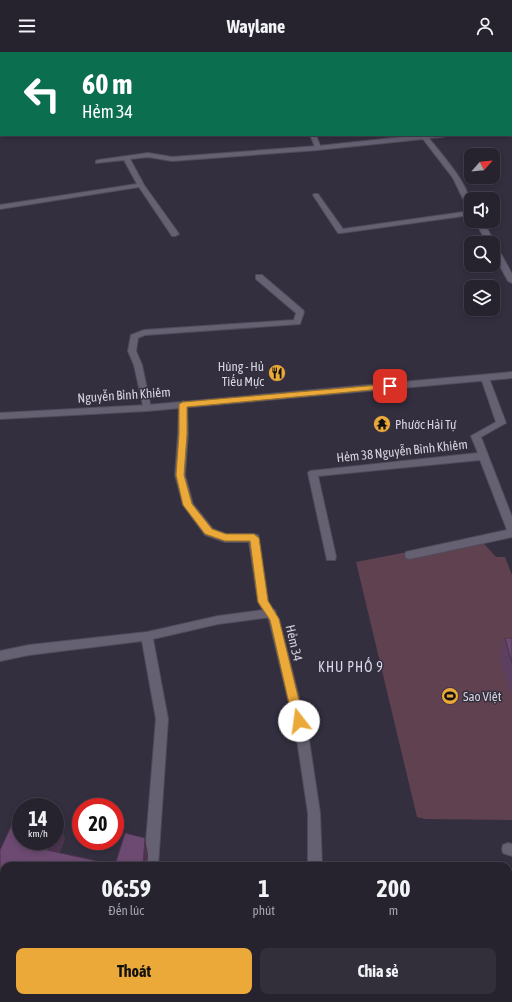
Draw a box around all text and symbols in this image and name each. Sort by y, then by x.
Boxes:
icon: menu [16,15,38,37]
icon: person [474,15,496,37]
text: Waylane [227,16,285,37]
icon: left [16,68,68,120]
text: 60 m [82,68,132,100]
text: Hẻm 34 [82,101,133,122]
north arrow [464,148,500,184]
map controls [464,148,500,316]
button: sound [464,192,500,228]
button: search [464,236,500,272]
button: layers [464,280,500,316]
place label: Hùng - Hủ Tiếu Mực [218,359,264,389]
restaurant icon: Hùng - Hủ Tiếu Mực [267,363,287,383]
pin [373,369,407,403]
icon: arrive [379,375,401,397]
street label: Nguyễn Bỉnh Khiêm [77,384,171,406]
temple icon: Phước Hải Tự [372,414,392,434]
place label: Phước Hải Tự [395,417,457,432]
street label: Hẻm 38 Nguyễn Bỉnh Khiêm [336,437,468,465]
street label: Hẻm 34 [283,623,305,663]
district label: KHU PHỐ 9 [318,657,384,675]
sports icon: Sao Việt [440,686,460,706]
place label: Sao Việt [463,689,502,704]
position arrow [278,700,320,742]
speed limit sign: 20 [72,798,124,850]
text: 14 [29,807,47,830]
text: km/h [28,828,48,839]
text: 06:59 [102,875,151,902]
text: 1 [258,875,269,902]
text: 200 [377,875,410,902]
text: Đến lúc [108,903,144,918]
text: phút [253,903,275,918]
text: m [389,903,398,918]
button: Thoát [16,948,252,994]
button: Chia sẻ [260,948,496,994]

